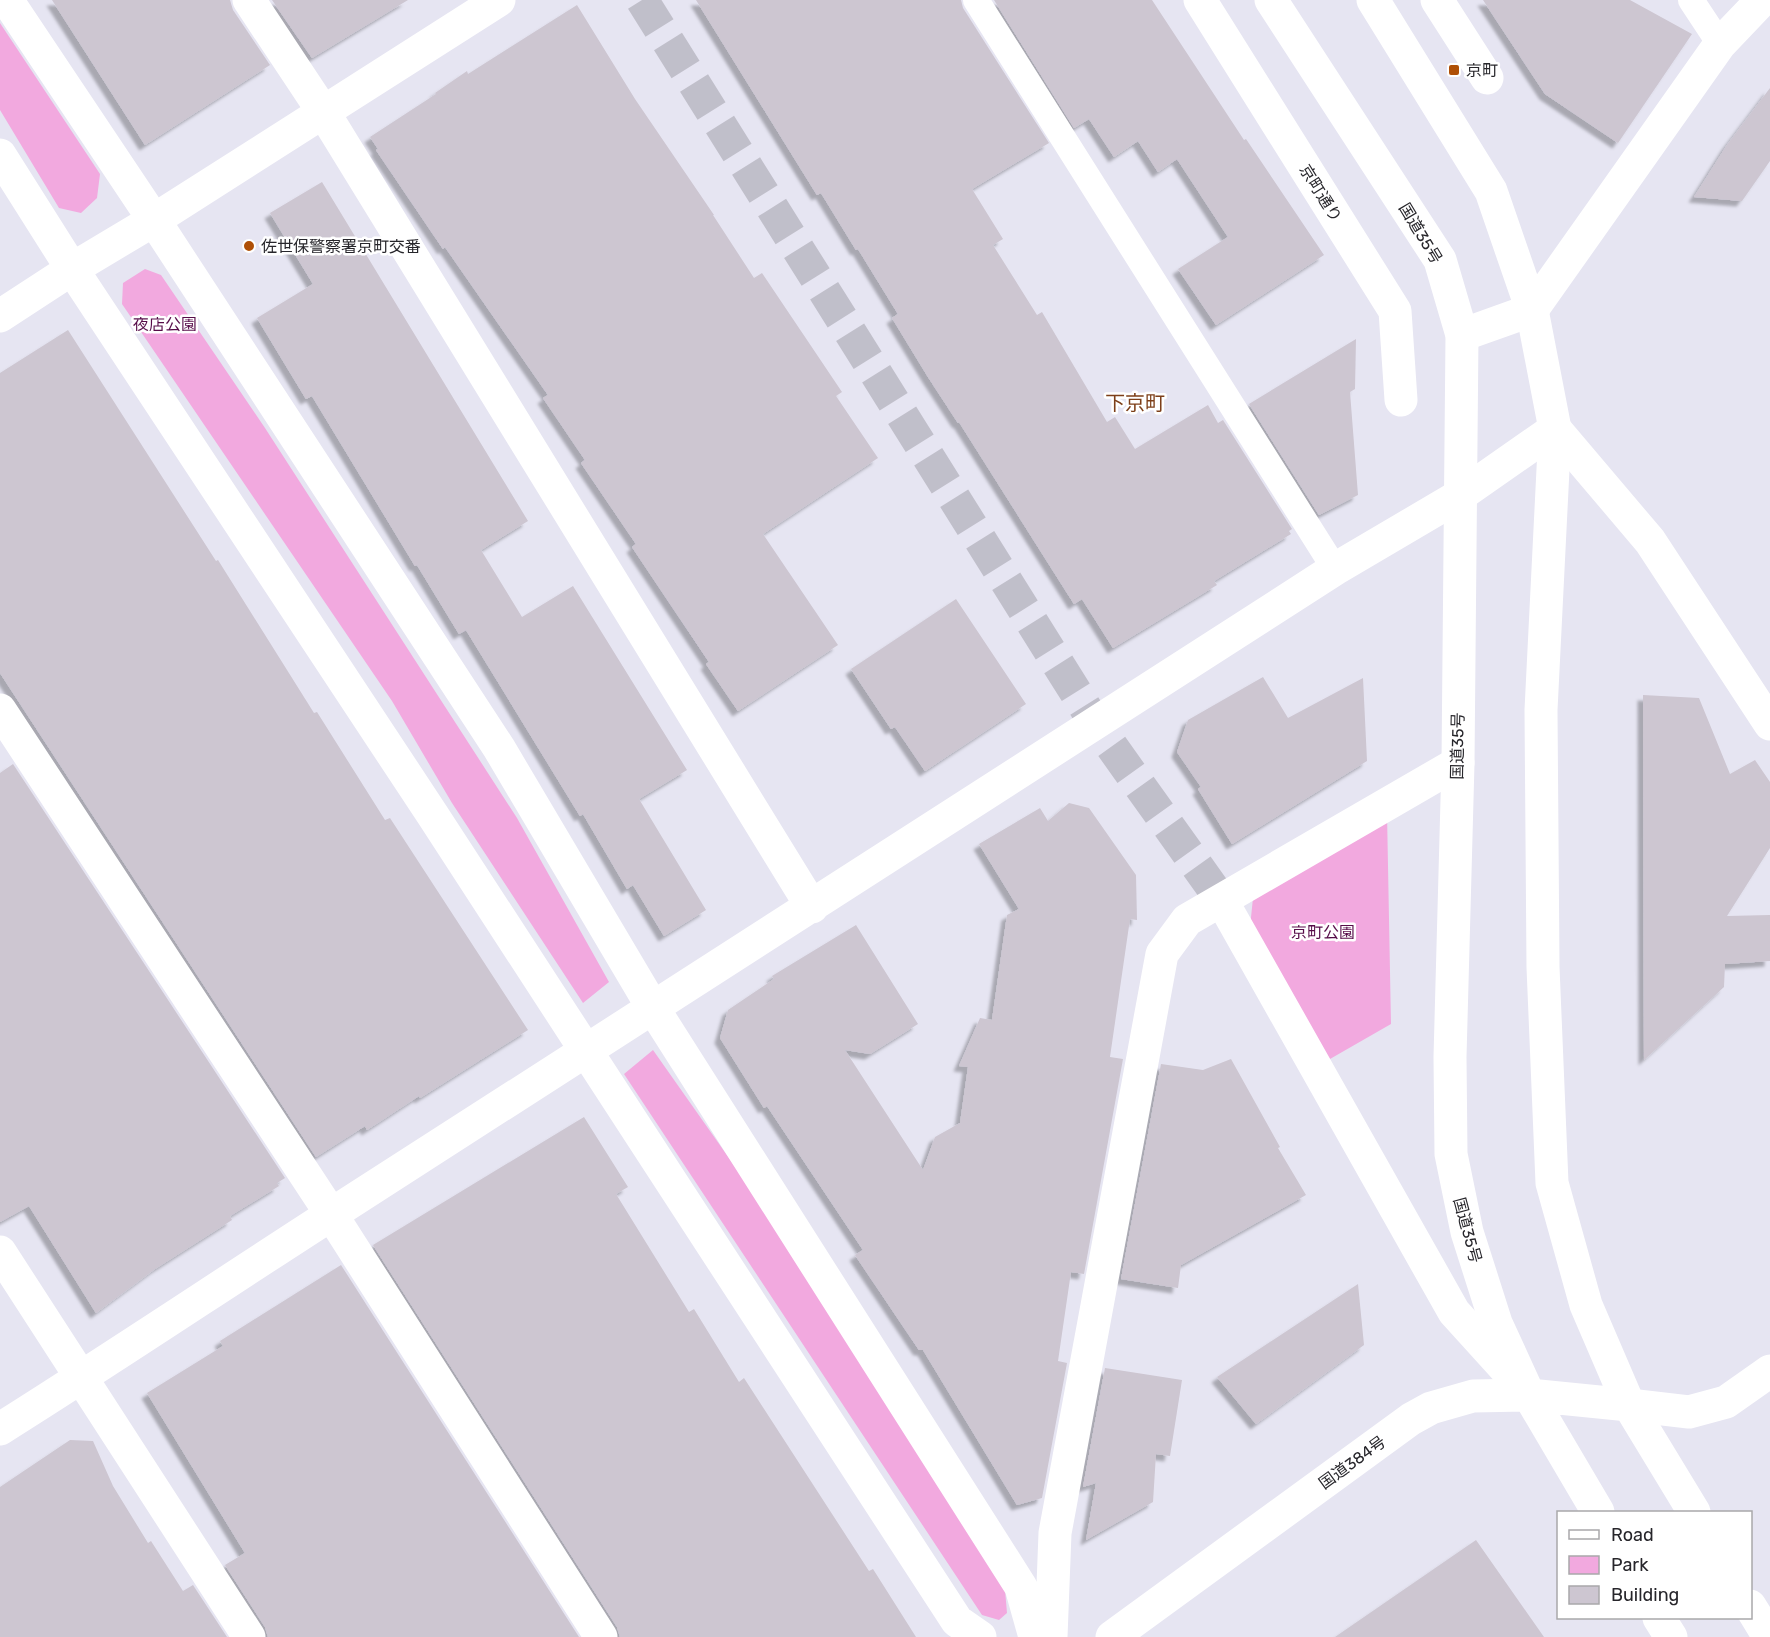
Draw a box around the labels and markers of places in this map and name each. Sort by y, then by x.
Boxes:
place label: 京町 [1466,61,1498,80]
marker: 京町 [1447,63,1461,77]
place label: 佐世保警察署京町交番 [261,237,421,256]
marker: 佐世保警察署京町交番 [242,239,256,253]

